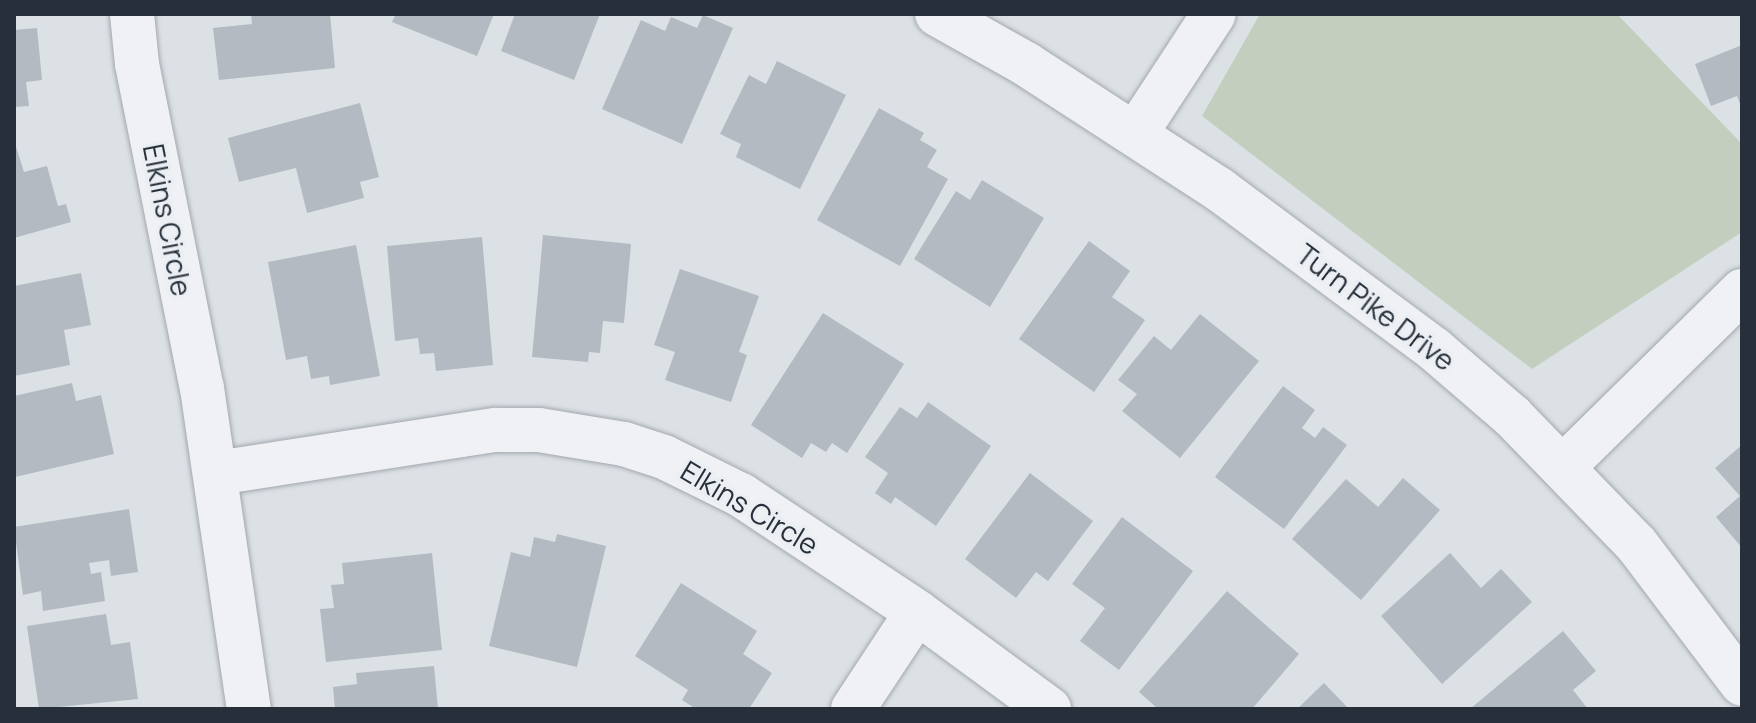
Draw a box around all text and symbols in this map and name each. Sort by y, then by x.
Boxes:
street label: Elkins Circle [137,141,199,299]
street label: Turn Pike Drive [1291,237,1461,377]
street label: Elkins Circle [675,453,825,561]

